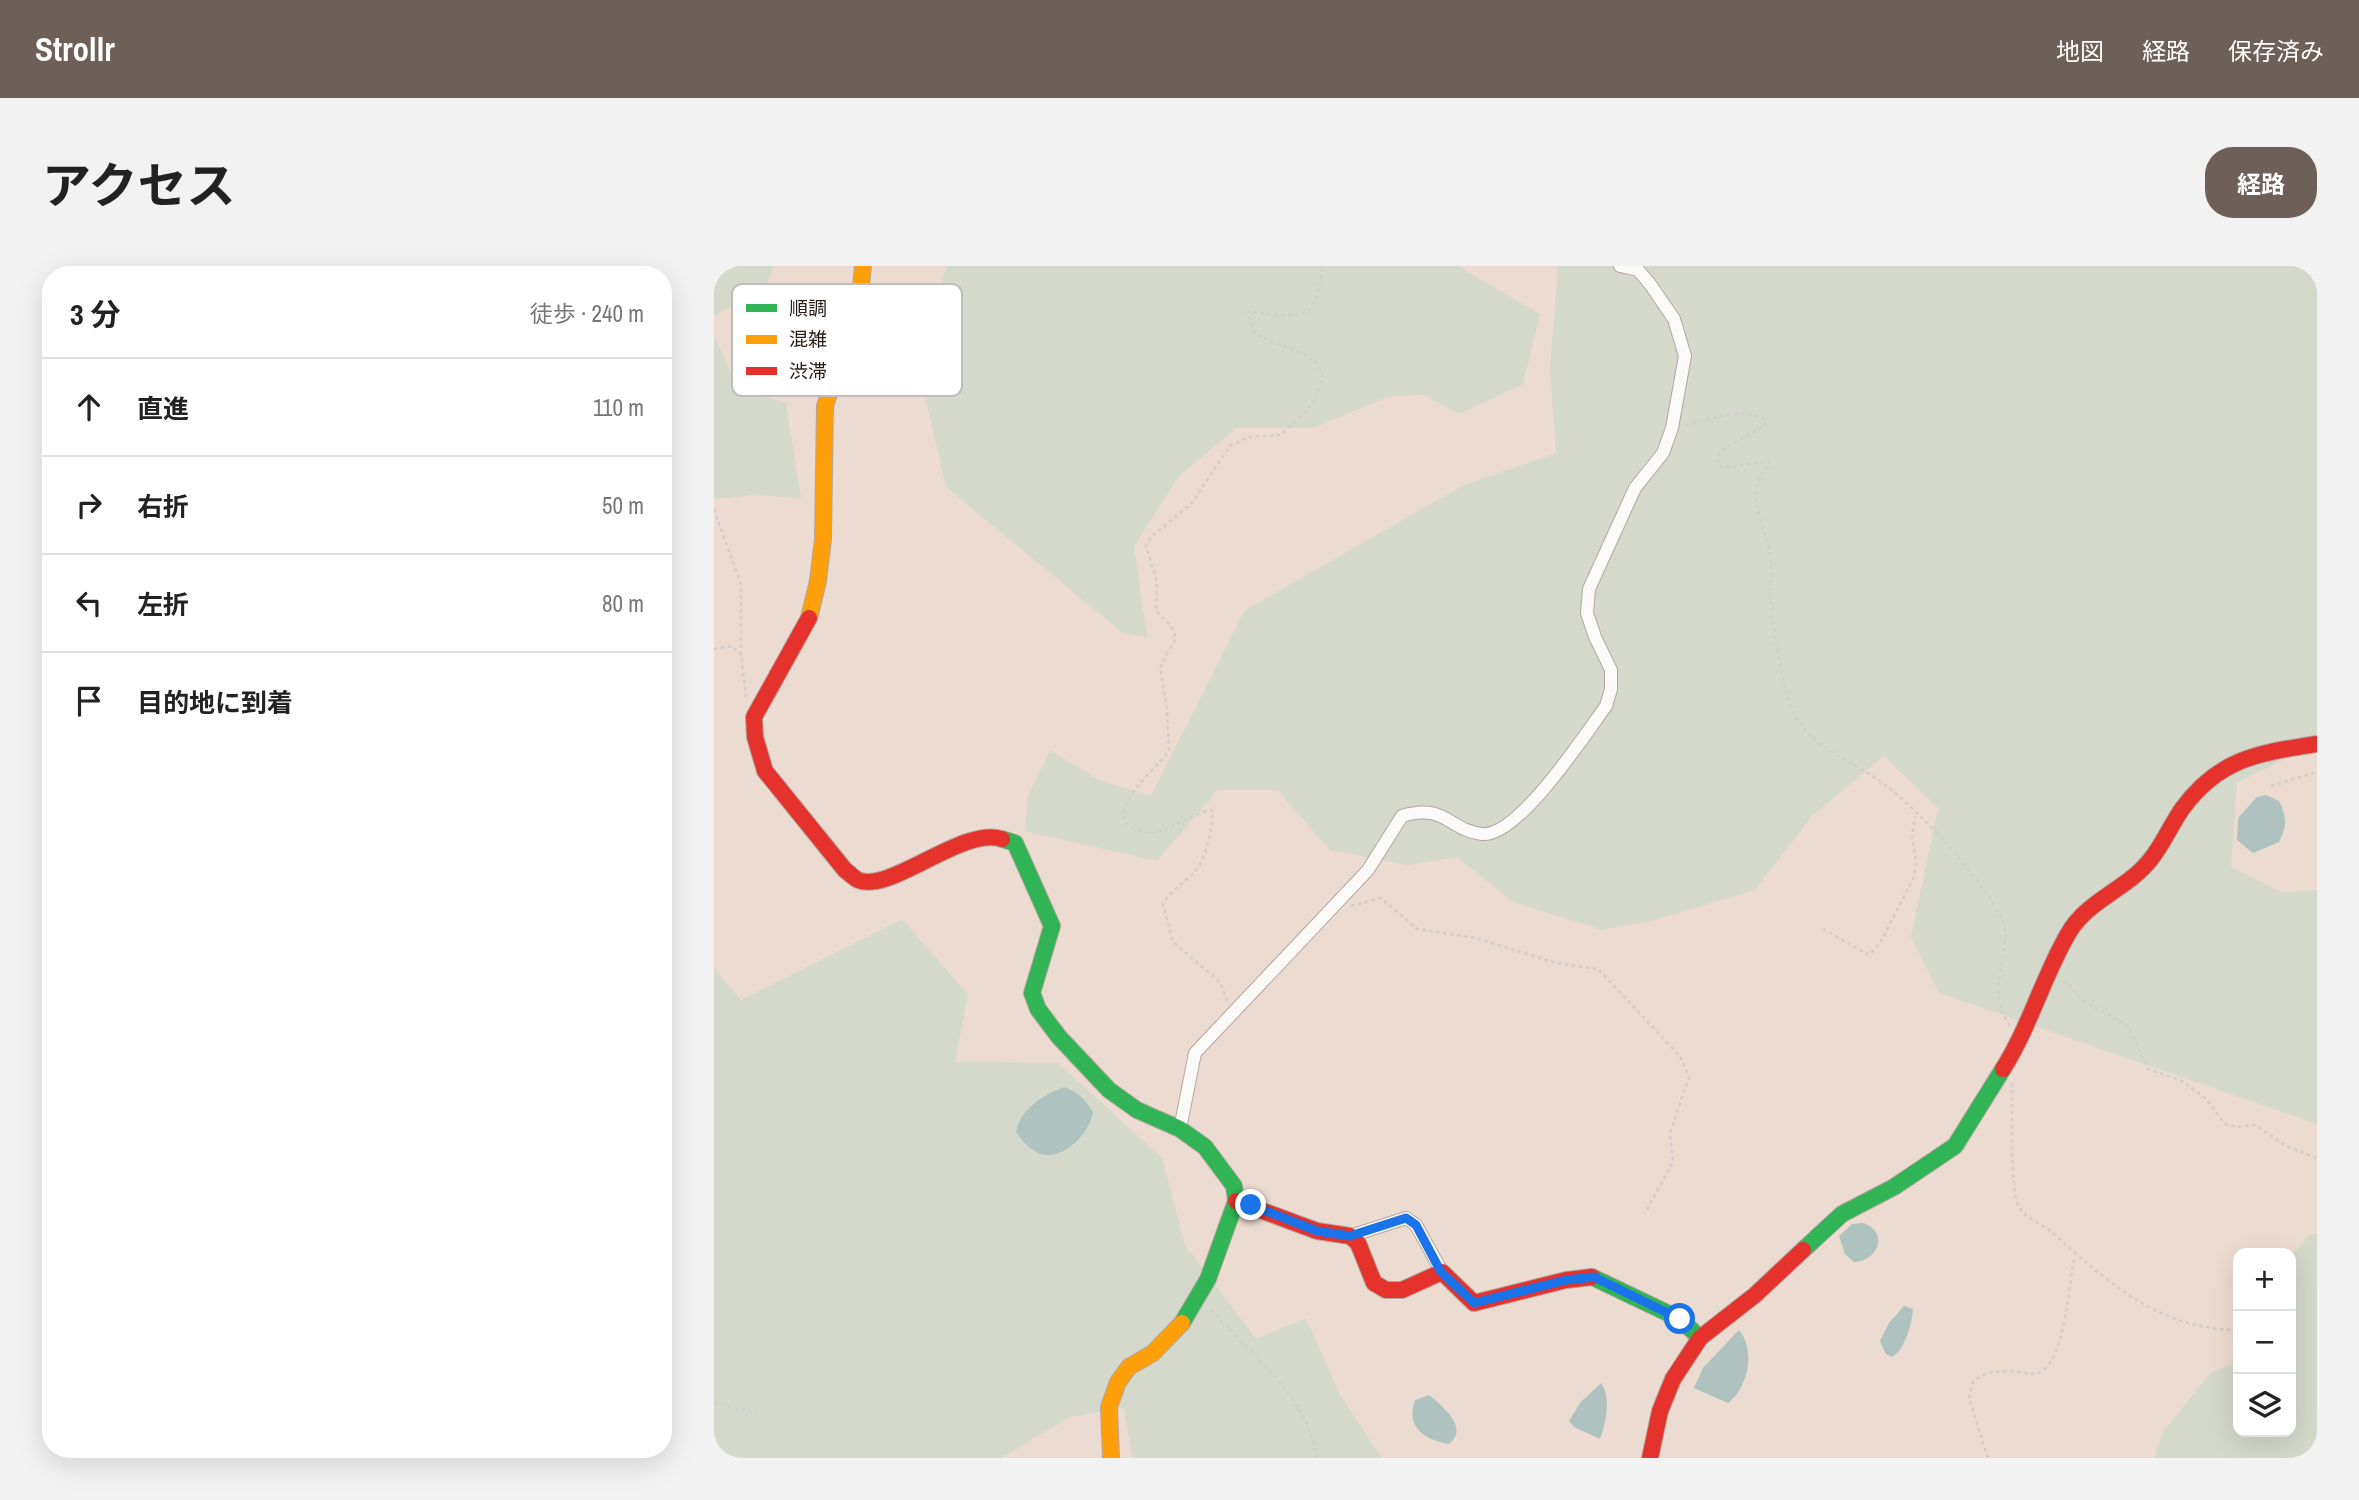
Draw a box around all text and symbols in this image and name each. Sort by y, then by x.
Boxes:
text: Strollr [35,27,115,71]
text: 地図 [2056,35,2104,67]
text: 経路 [2142,35,2190,67]
text: 保存済み [2228,35,2324,67]
button: 経路 [2205,147,2317,218]
text: アクセス [42,152,236,218]
legend [732,284,962,396]
text: 3 分 [70,294,121,334]
text: 順調 [789,295,827,321]
text: 徒歩 · 240 m [530,298,644,329]
text: 混雑 [789,326,827,352]
text: 渋滞 [789,358,827,384]
icon: ahead [70,388,108,426]
text: 直進 [137,391,189,426]
text: 110 m [593,392,644,423]
icon: right [70,486,108,524]
text: 右折 [137,489,189,524]
text: 50 m [602,490,644,521]
icon: left [70,584,108,622]
text: 左折 [137,587,189,622]
text: 80 m [602,588,644,619]
icon: arrive [70,682,108,720]
text: 目的地に到着 [137,685,293,720]
route end [1235,1189,1266,1220]
map controls [2233,1248,2296,1437]
button: + [2233,1248,2296,1311]
route start [1664,1303,1695,1334]
button: − [2233,1311,2296,1374]
button: layers [2233,1374,2296,1437]

